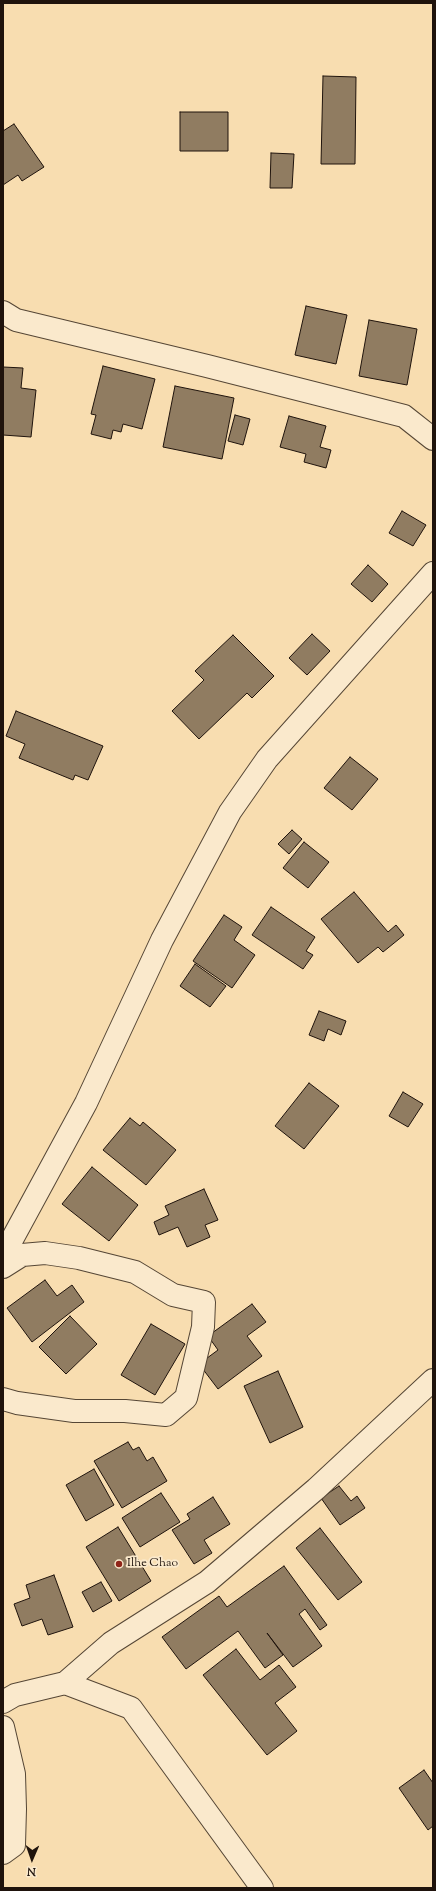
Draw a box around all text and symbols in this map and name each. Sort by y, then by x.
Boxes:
place label: Ilhe Chao [127,1557,178,1571]
marker: Ilhe Chao [114,1559,124,1569]
north arrow [12,1839,52,1879]
text: N [27,1863,36,1879]

